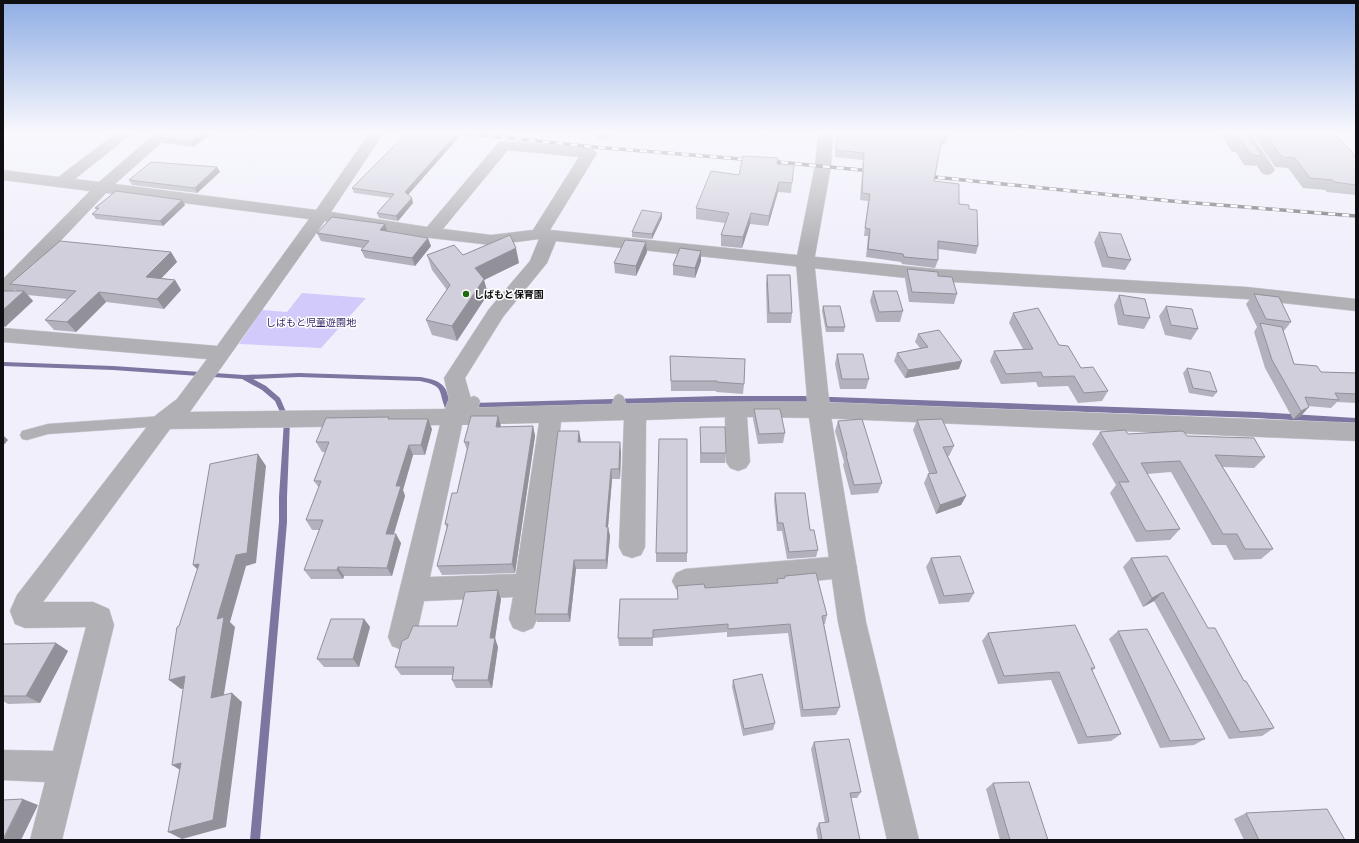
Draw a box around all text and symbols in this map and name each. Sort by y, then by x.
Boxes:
place label: しばもと保育園 [474,288,544,300]
marker: しばもと保育園 [461,289,471,299]
park label: しばもと児童遊園地 [266,316,357,328]

